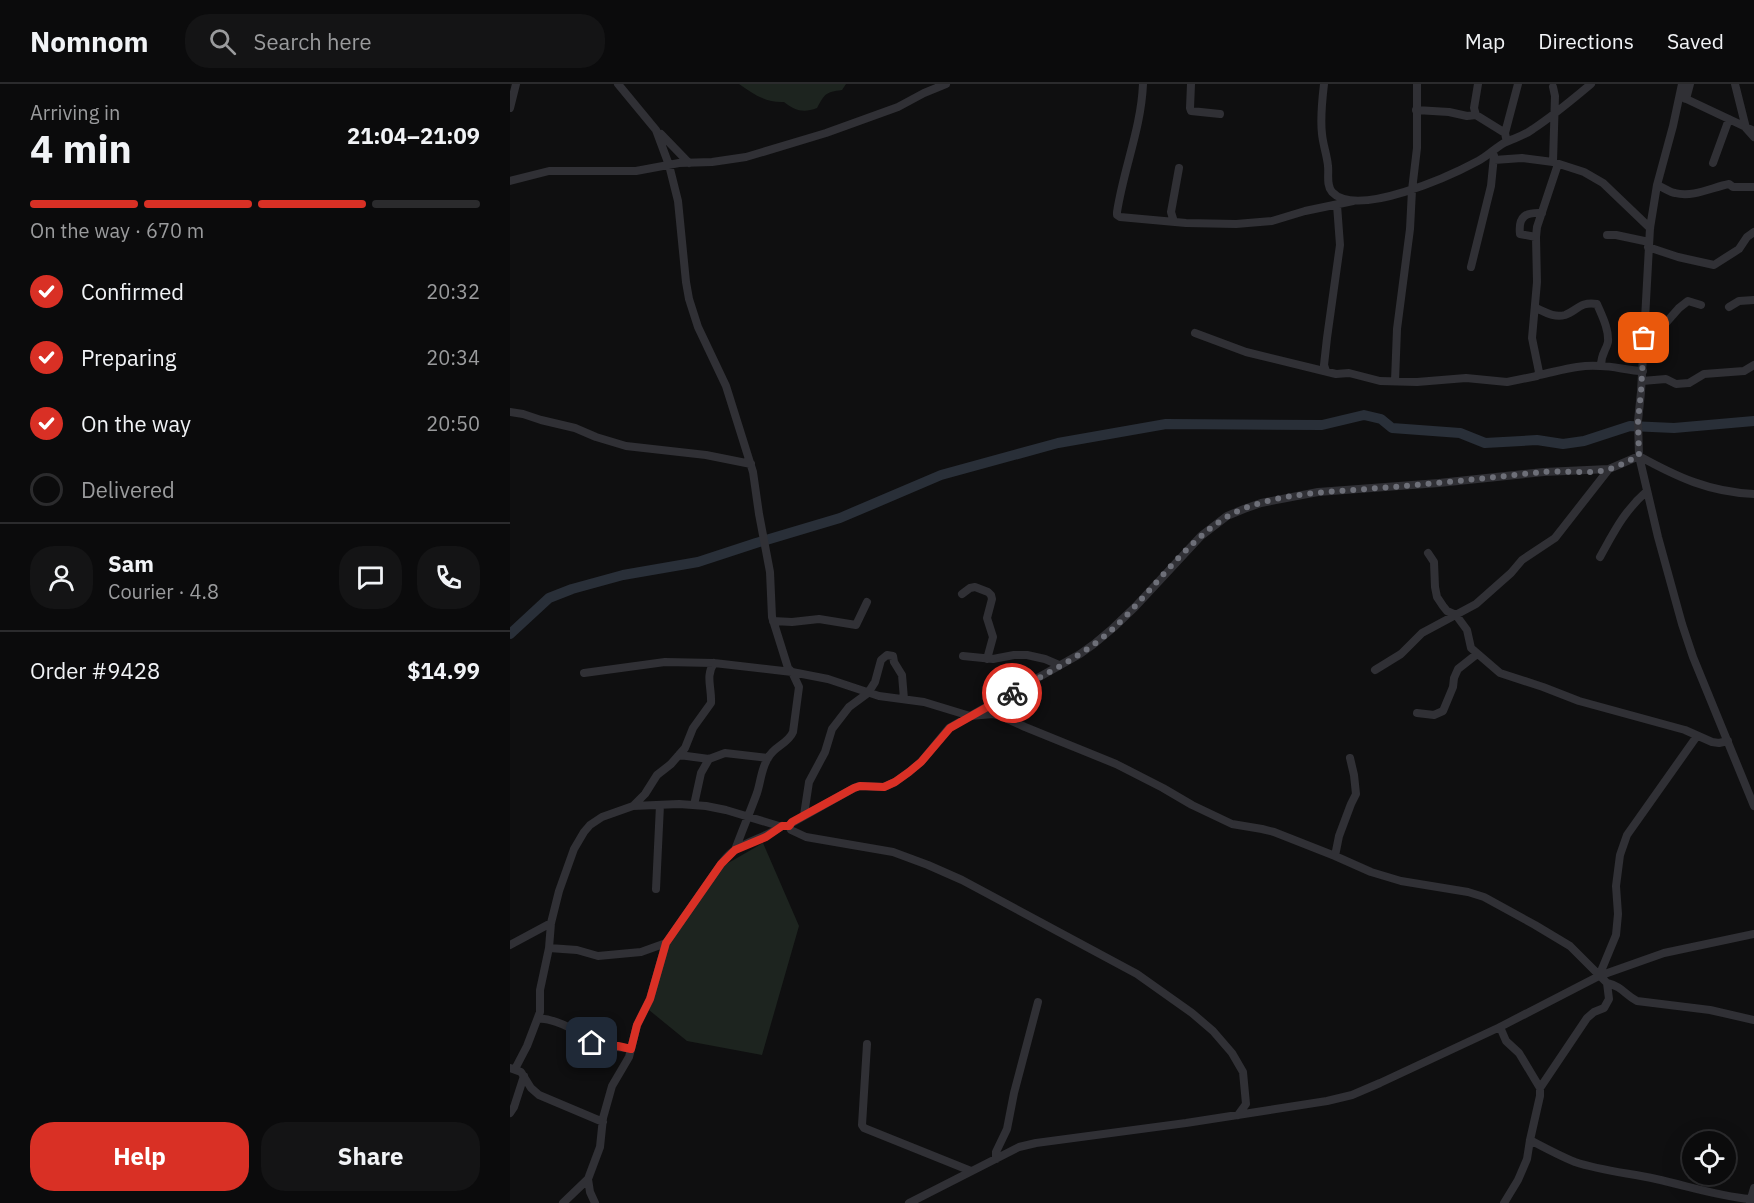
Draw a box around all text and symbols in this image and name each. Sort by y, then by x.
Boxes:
search box [185,14,605,68]
text: Nomnom [30,23,149,60]
icon: search [206,25,239,58]
text: Search here [254,27,372,56]
text: Map [1465,27,1505,55]
text: Directions [1538,27,1634,55]
text: Saved [1667,27,1724,55]
text: Arriving in [30,99,120,126]
text: 21:04–21:09 [347,121,480,150]
text: 4 min [30,123,132,174]
text: On the way · 670 m [30,217,204,244]
icon: check [30,275,63,308]
text: Confirmed [81,277,184,306]
text: 20:32 [426,278,480,305]
pin [1618,312,1669,363]
icon: bag [1627,321,1660,354]
icon: check [30,341,63,374]
text: Preparing [81,343,176,372]
text: 20:34 [426,344,480,371]
icon: check [30,407,63,440]
text: On the way [81,409,191,438]
text: 20:50 [426,410,480,437]
text: Delivered [81,475,175,504]
button: person [30,546,93,609]
button: chat [339,546,402,609]
button: phone [417,546,480,609]
text: Sam [108,549,154,578]
text: Courier · 4.8 [108,578,219,605]
text: Order #9428 [30,656,160,685]
text: $14.99 [407,656,480,685]
courier [982,663,1042,723]
icon: bike [996,677,1029,710]
pin [566,1017,617,1068]
icon: home [575,1026,608,1059]
button: Help [30,1122,249,1191]
button: Share [261,1122,480,1191]
map controls [1682,1131,1736,1185]
button: locate [1682,1131,1736,1185]

